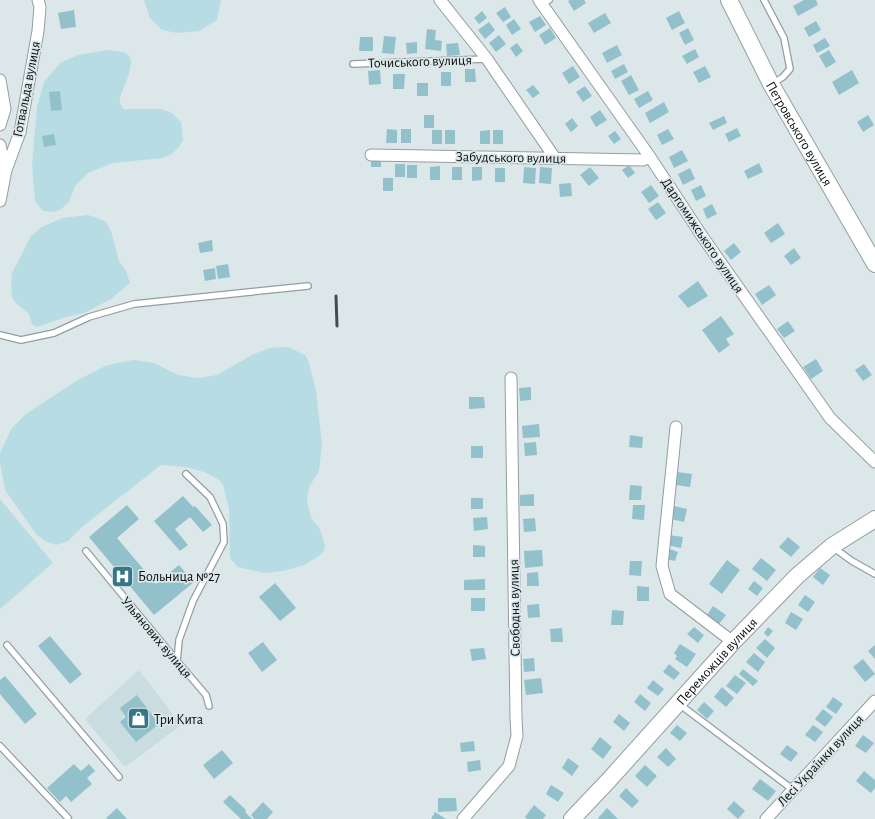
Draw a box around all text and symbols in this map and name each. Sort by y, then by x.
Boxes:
street label: Готвальда вулиця [11,40,43,138]
street label: Точиського вулиця [368,53,472,71]
street label: Петровського вулиця [763,79,834,189]
street label: Забудського вулиця [456,150,566,166]
street label: Даргомижського вулиця [658,175,746,296]
street label: Свободна вулиця [507,559,523,657]
hospital icon: Больница №27 [109,563,135,589]
place label: Больница №27 [138,570,220,584]
street label: Ульянових вулиця [118,594,194,681]
street label: Переможців вулиця [674,616,760,708]
shop icon: Три Кита [126,706,152,732]
street label: Лесі Українки вулиця [775,712,867,809]
place label: Три Кита [154,713,204,727]

